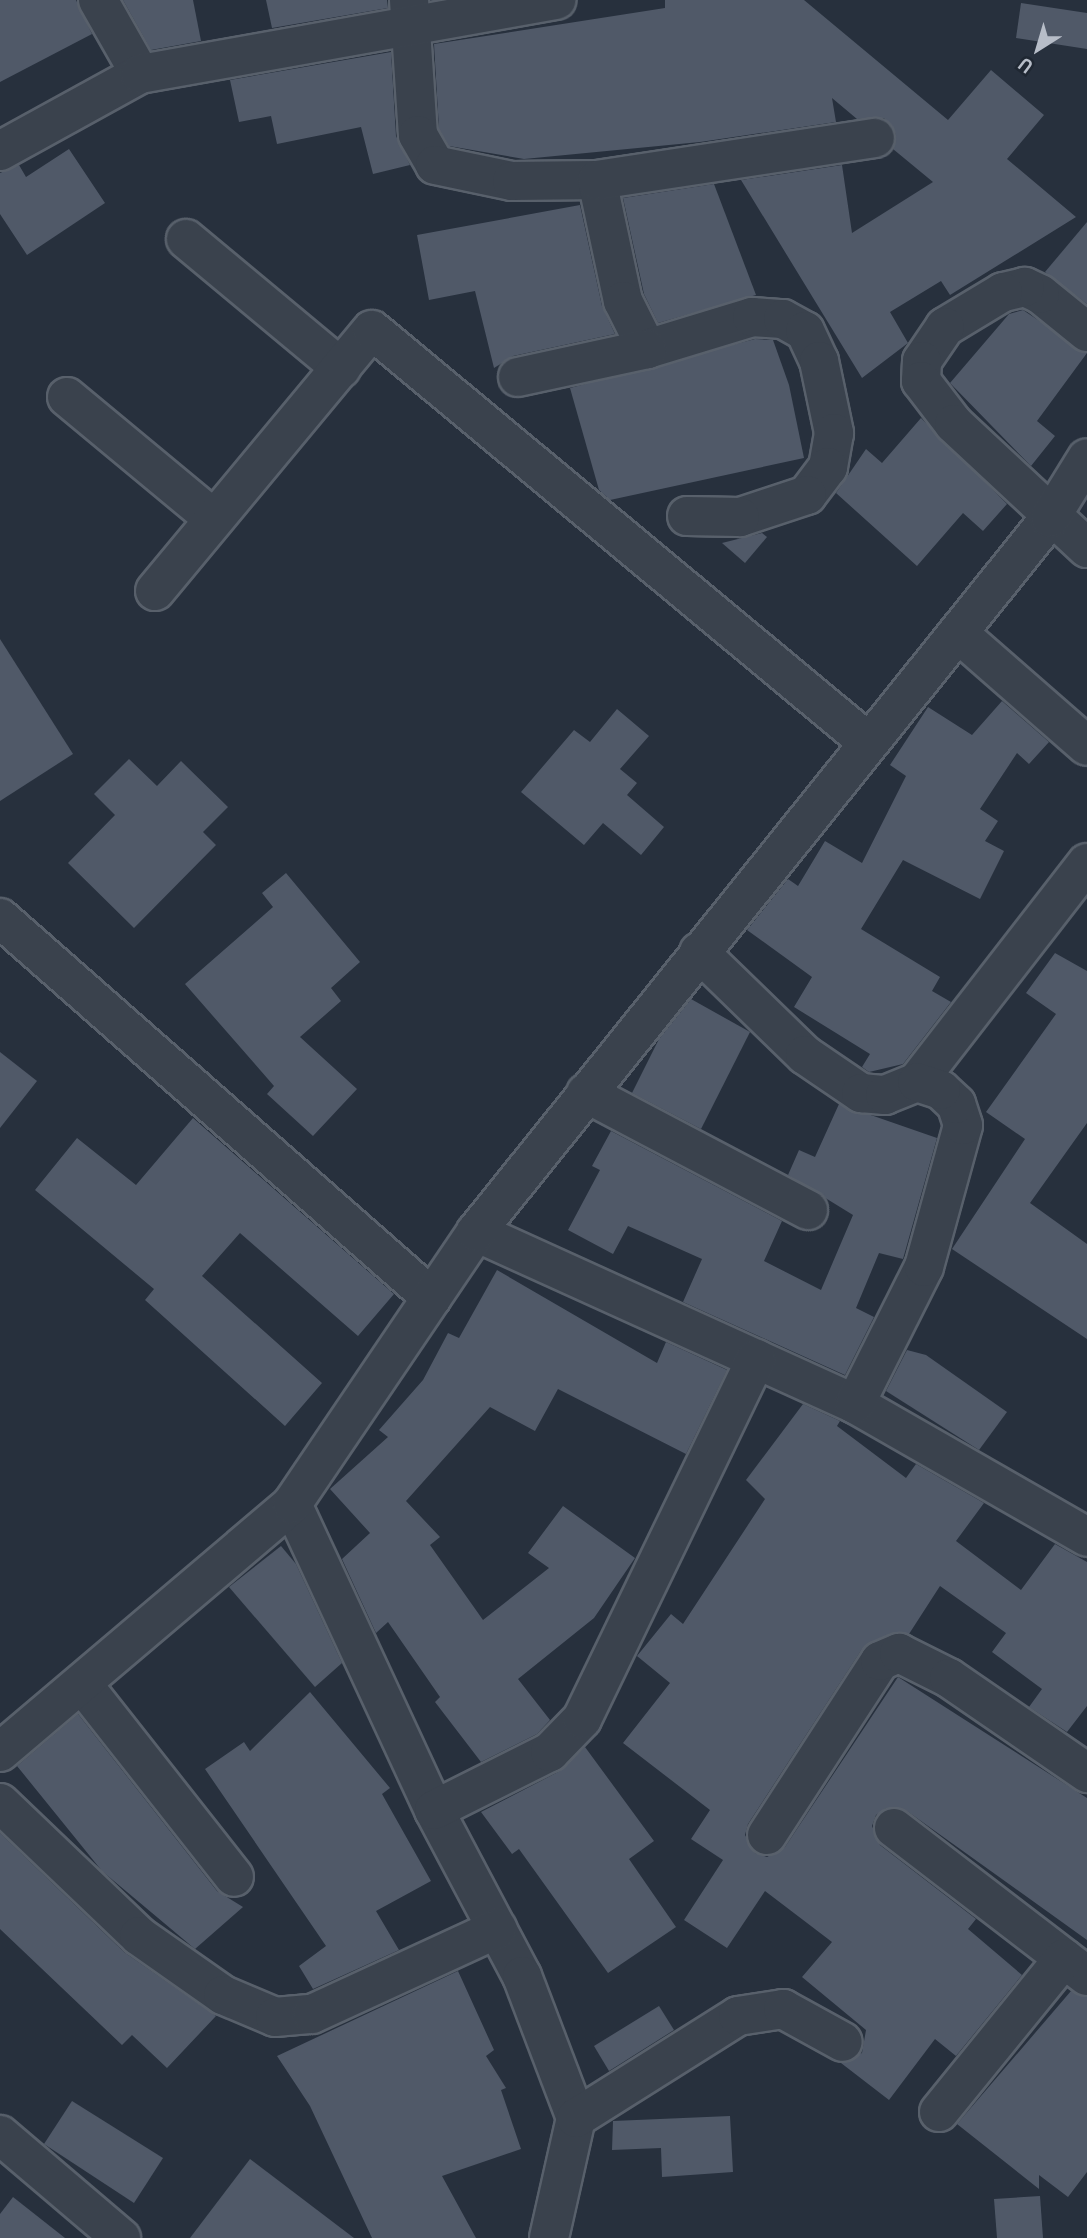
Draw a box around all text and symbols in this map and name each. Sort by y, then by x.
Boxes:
north arrow [1003,14,1073,84]
text: U [1013,53,1037,79]

